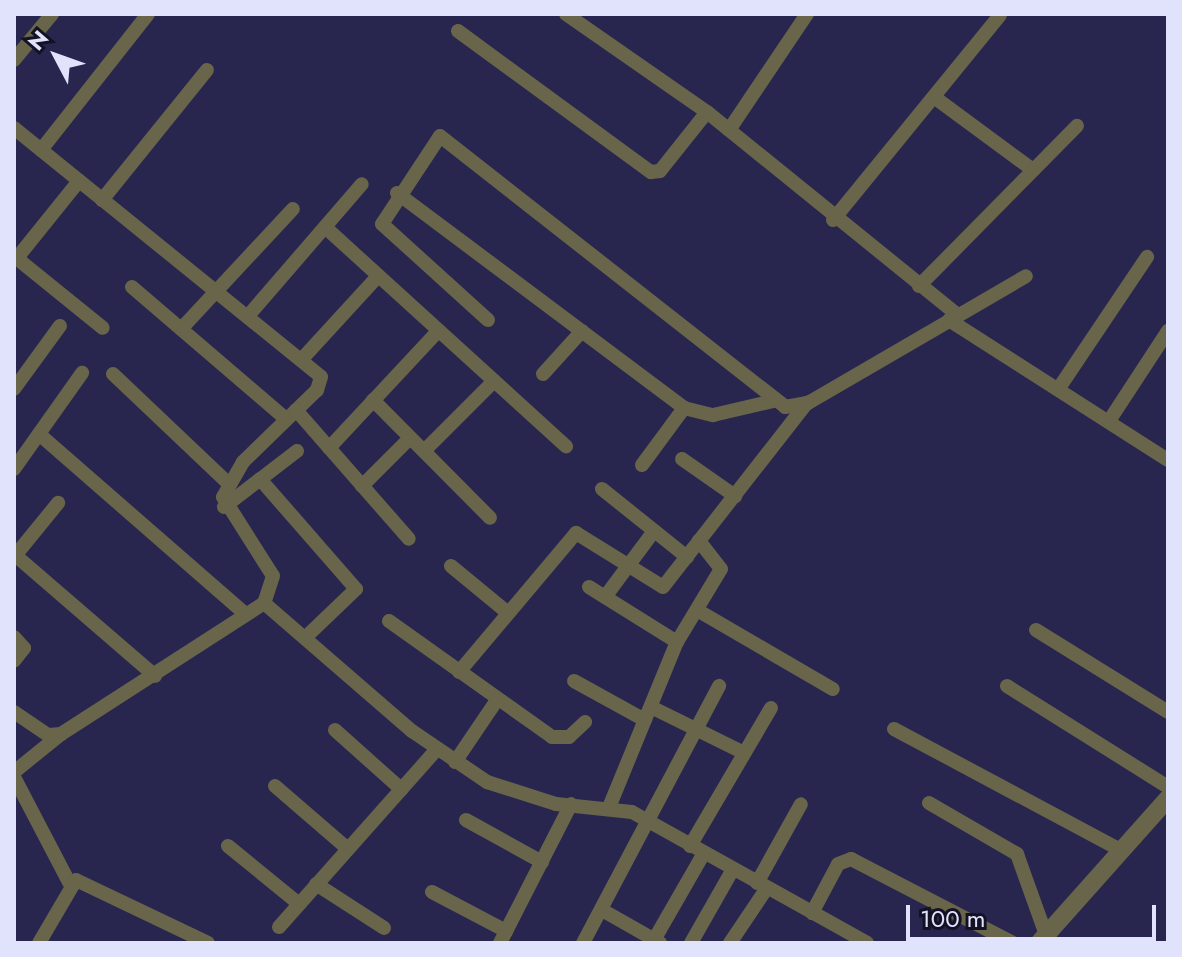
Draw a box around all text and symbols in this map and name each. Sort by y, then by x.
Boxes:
north arrow [16,16,96,96]
text: N [20,23,56,57]
scale bar [910,889,1160,939]
text: 100 m [920,901,986,936]

